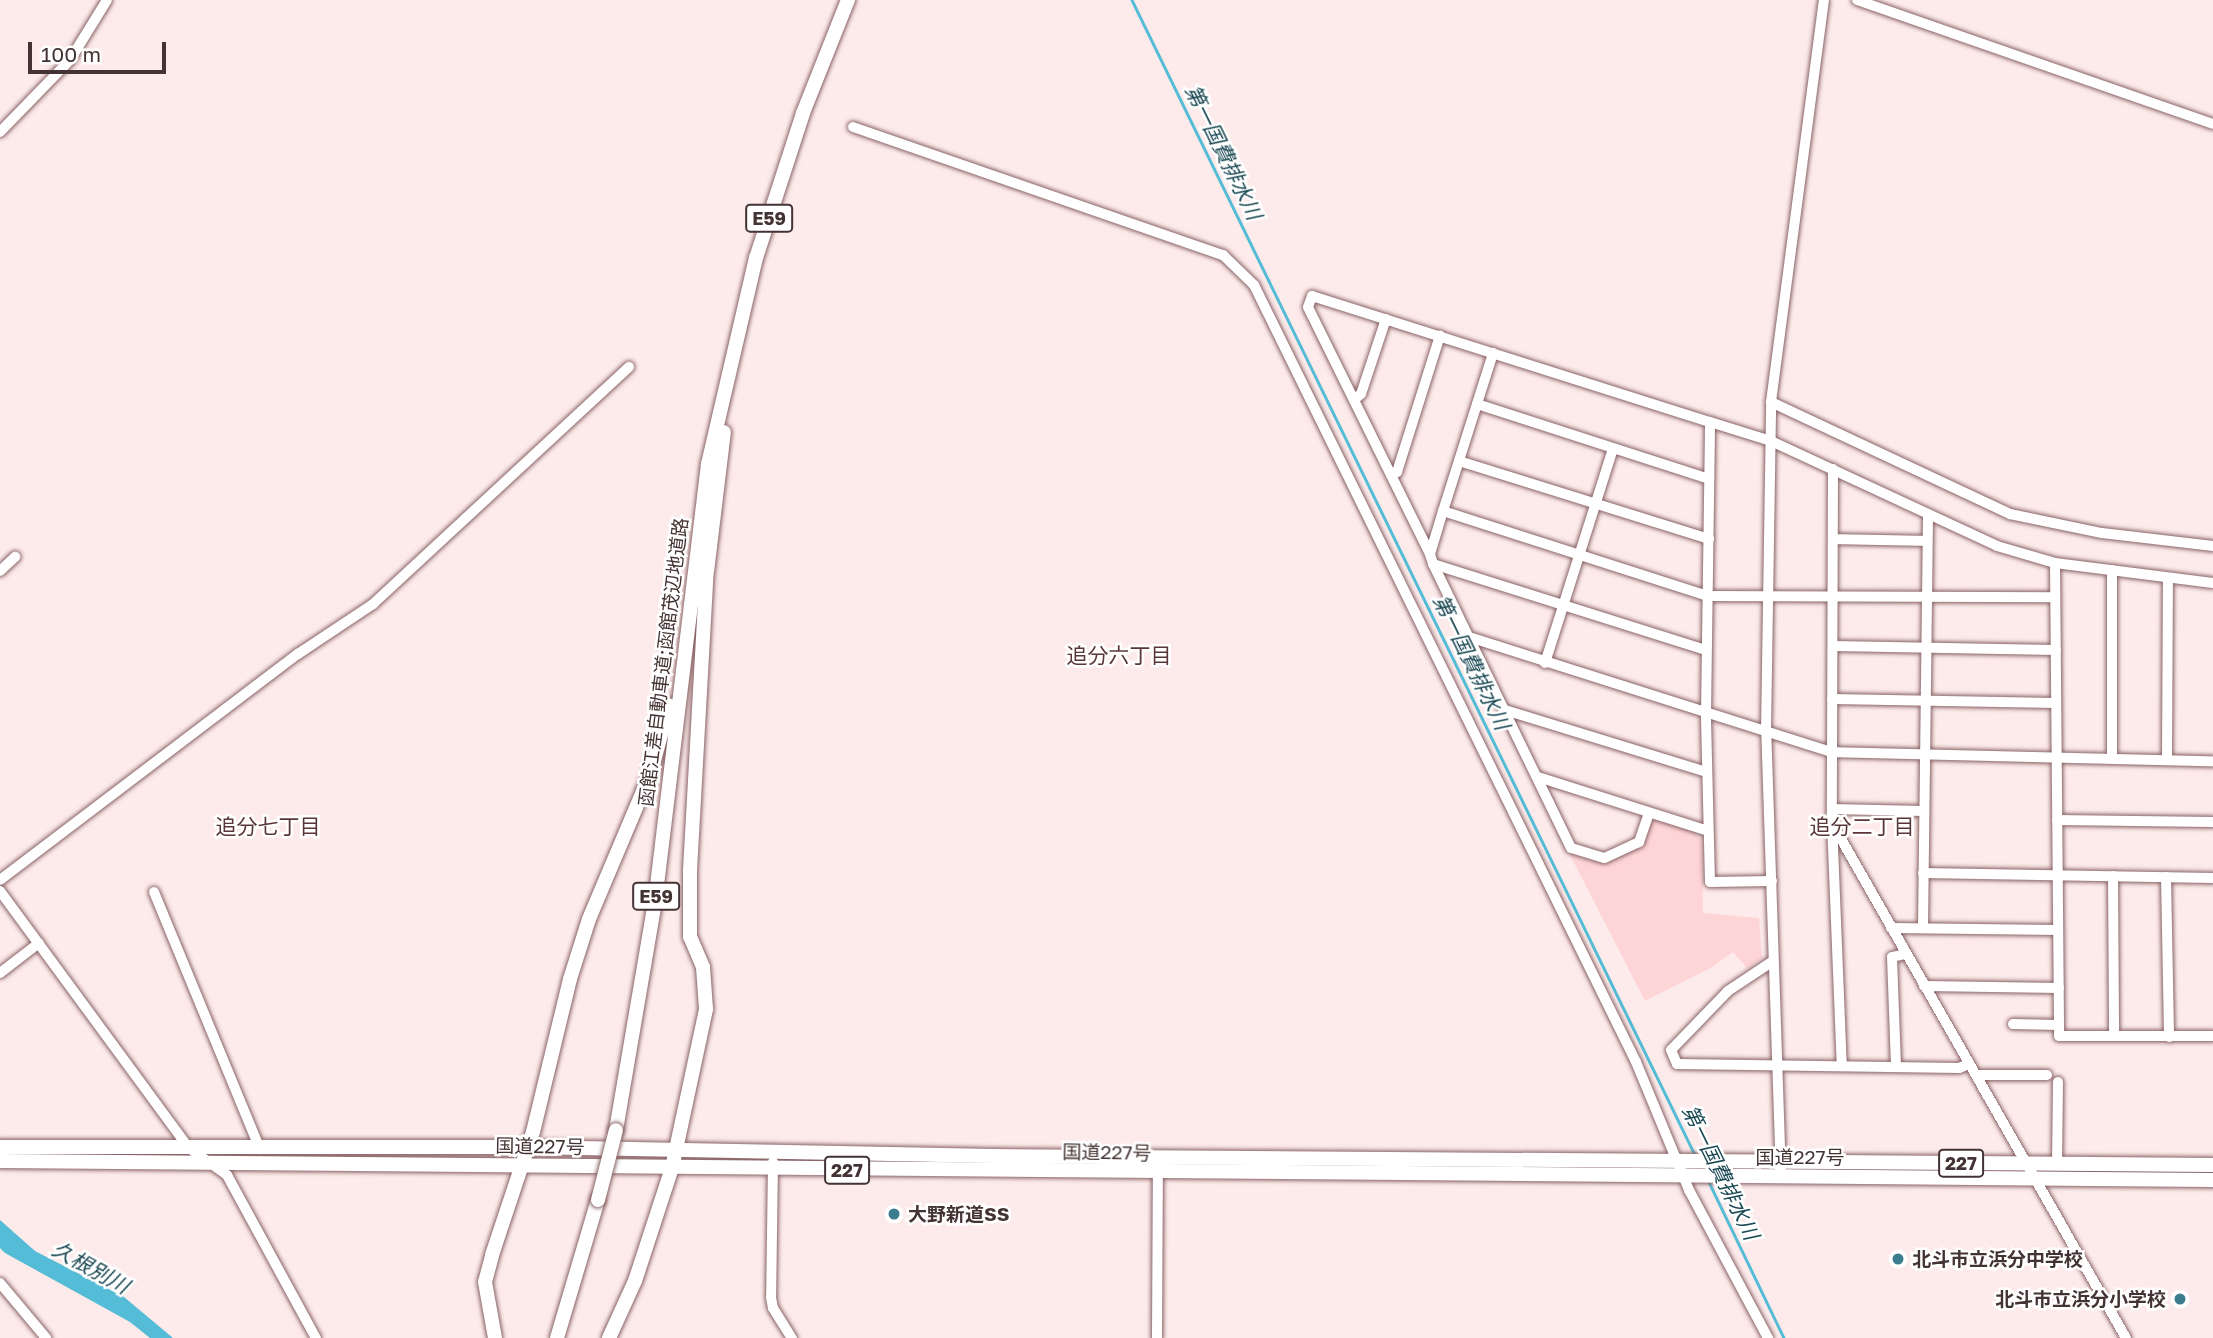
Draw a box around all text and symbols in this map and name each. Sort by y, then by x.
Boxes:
scale bar [32,28,170,72]
text: 100 m [41,41,101,67]
water label: 第一国費排水川 [1180,80,1268,224]
road number: E59 [744,204,794,232]
street label: 函館江差自動車道;函館茂辺地道路 [634,516,692,808]
water label: 第一国費排水川 [1428,590,1516,734]
district label: 追分六丁目 [1067,642,1171,668]
district label: 追分七丁目 [216,813,320,839]
district label: 追分二丁目 [1810,813,1914,839]
road number: E59 [632,882,680,911]
water label: 第一国費排水川 [1677,1100,1765,1244]
street label: 国道227号 [495,1134,585,1158]
street label: 国道227号 [1062,1140,1152,1164]
street label: 国道227号 [1755,1146,1845,1168]
road number: 227 [1937,1148,1986,1178]
road number: 227 [822,1156,872,1184]
place label: 大野新道SS [908,1203,1009,1225]
marker: 大野新道SS [886,1206,902,1222]
water label: 久根別川 [48,1236,134,1298]
place label: 北斗市立浜分中学校 [1912,1248,2083,1270]
marker: 北斗市立浜分中学校 [1890,1251,1906,1267]
place label: 北斗市立浜分小学校 [1995,1288,2166,1310]
marker: 北斗市立浜分小学校 [2172,1291,2188,1307]

